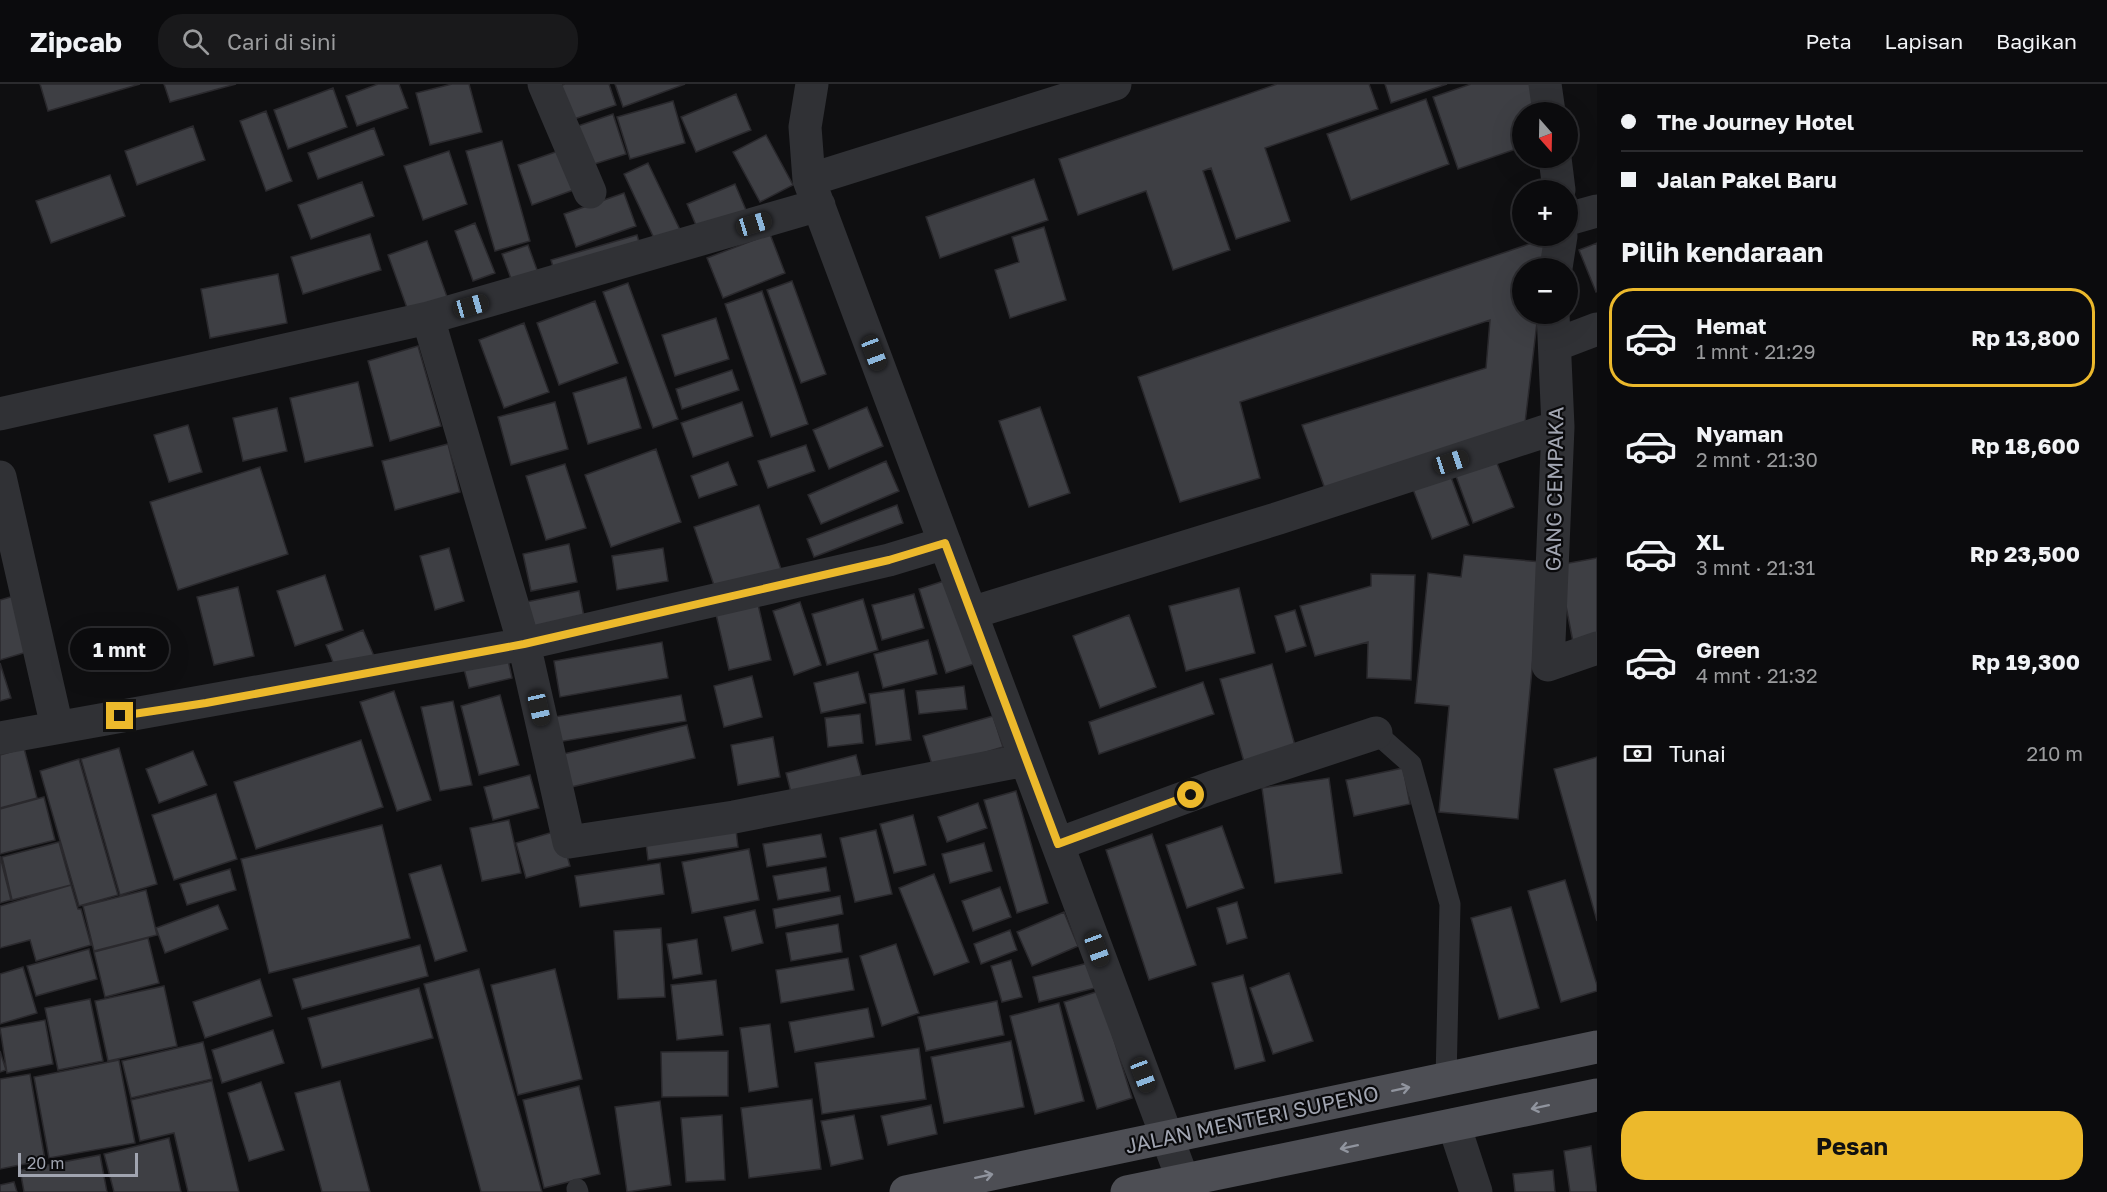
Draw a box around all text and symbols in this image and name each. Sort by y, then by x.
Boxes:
search box [158,14,578,68]
text: Zipcab [30,25,122,58]
icon: search [179,25,212,58]
text: Cari di sini [227,28,336,55]
text: Peta [1806,28,1852,54]
text: Lapisan [1885,28,1963,54]
text: Bagikan [1996,28,2077,54]
north arrow [1512,102,1578,168]
map controls [1512,102,1578,324]
text: The Journey Hotel [1657,108,1854,135]
text: Jalan Pakel Baru [1657,166,1837,193]
button: + [1512,180,1578,246]
car [734,210,774,238]
text: Pilih kendaraan [1621,236,1823,268]
button: − [1512,258,1578,324]
car [451,292,491,320]
icon: car [1624,311,1678,365]
text: Hemat [1696,312,1767,339]
text: Rp 13,800 [1971,324,2080,351]
car [859,333,889,373]
text: 1 mnt · 21:29 [1696,339,1816,363]
street label: GANG CEMPAKA [1540,406,1568,572]
icon: car [1624,419,1678,473]
text: Nyaman [1696,420,1783,447]
text: Rp 18,600 [1971,432,2080,459]
text: 2 mnt · 21:30 [1696,447,1818,471]
car [1431,448,1471,476]
icon: car [1624,527,1678,581]
text: XL [1696,528,1724,555]
text: Rp 23,500 [1970,540,2080,567]
text: 3 mnt · 21:31 [1696,555,1815,579]
callout: 1 mnt [70,629,170,671]
icon: car [1624,635,1678,689]
text: Green [1696,636,1760,663]
text: 1 mnt [93,637,146,661]
text: Rp 19,300 [1971,648,2080,675]
text: 4 mnt · 21:32 [1696,663,1818,687]
car [526,688,552,728]
route end [106,702,133,729]
icon: cash [1621,737,1654,770]
text: Tunai [1669,740,1726,767]
text: 210 m [2027,741,2083,765]
route start [1177,781,1204,808]
car [1082,929,1112,969]
car [1128,1055,1158,1095]
street label: JALAN MENTERI SUPENO [1123,1079,1381,1159]
one-way arrow [1391,1083,1410,1094]
one-way arrow [1530,1102,1550,1113]
button: Pesan [1621,1111,2083,1180]
one-way arrow [1340,1142,1359,1153]
scale bar [18,1150,138,1178]
text: 20 m [27,1153,64,1173]
one-way arrow [974,1170,993,1181]

